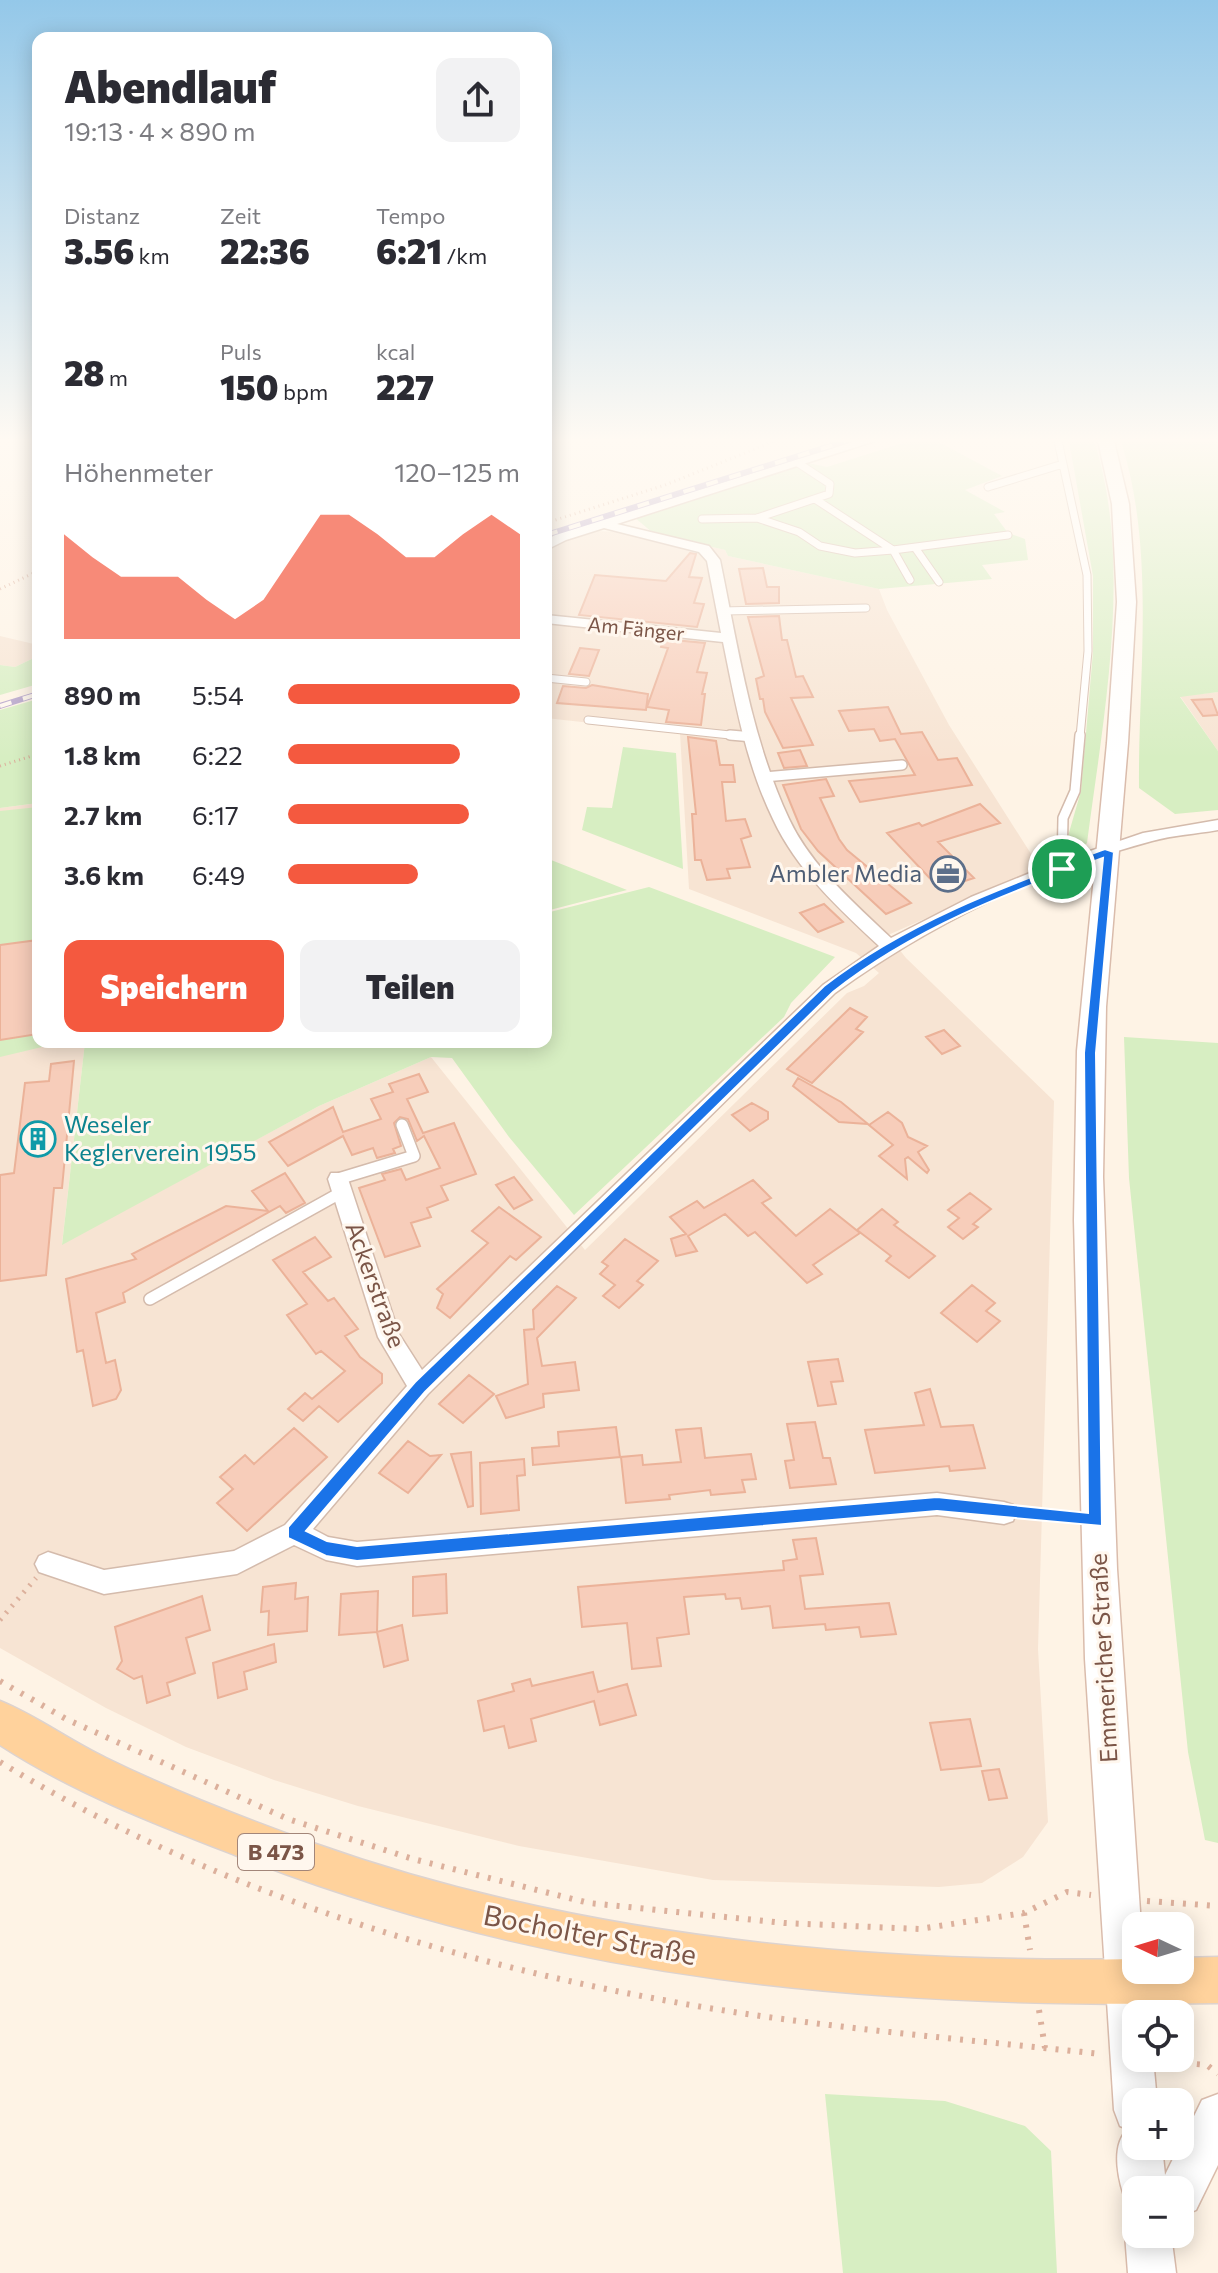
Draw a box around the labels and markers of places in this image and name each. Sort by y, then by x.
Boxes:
pin [1028,835,1096,903]
office icon: Ambler Media [929,855,967,893]
place label: Ambler Media [769,858,922,887]
place label: Weseler Keglerverein 1955 [64,1109,257,1166]
building icon: Weseler Keglerverein 1955 [19,1120,57,1158]

